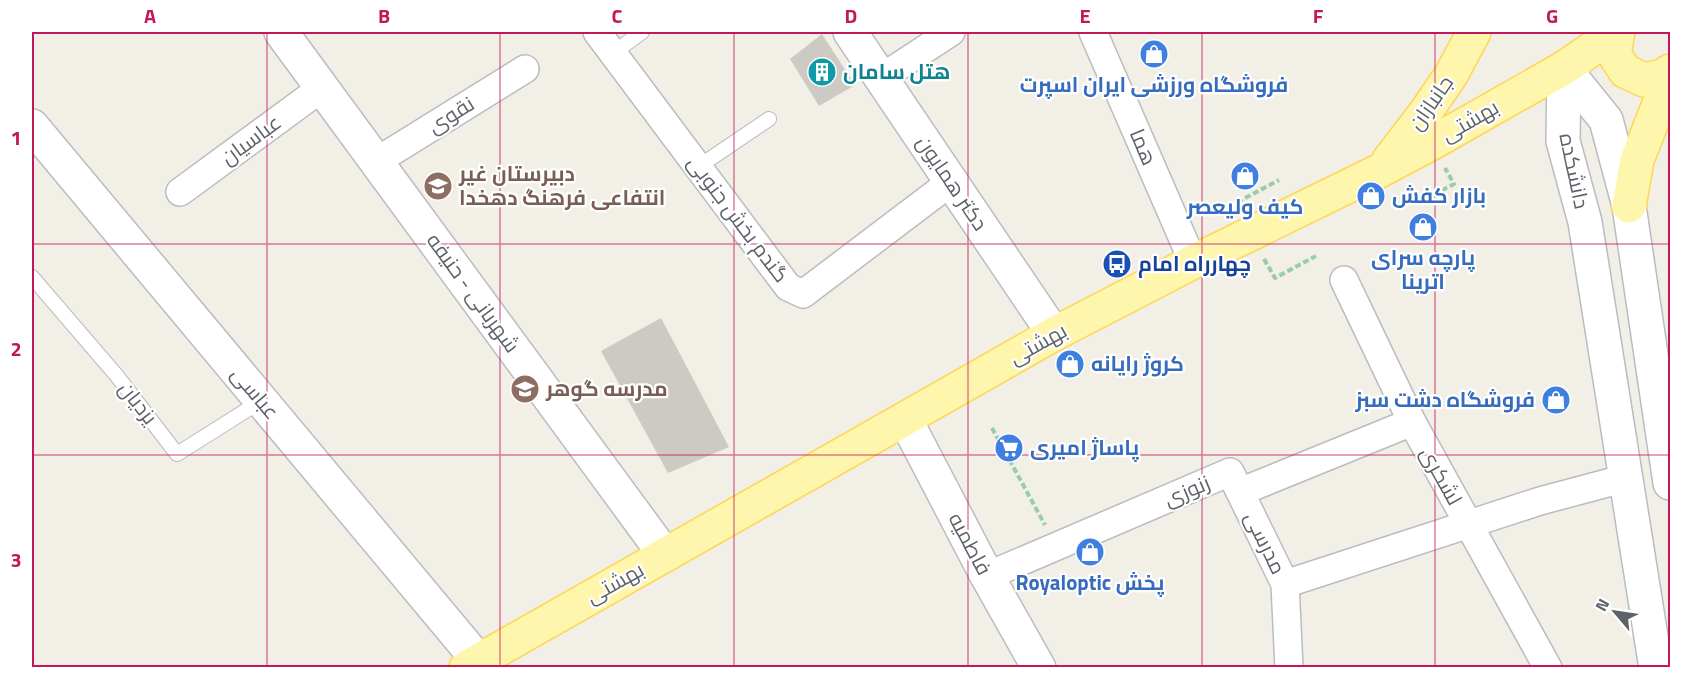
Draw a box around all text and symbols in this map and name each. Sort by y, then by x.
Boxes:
text: A [144,0,156,31]
text: B [378,0,390,31]
text: C [612,0,623,31]
text: D [845,0,857,31]
text: E [1079,0,1091,31]
text: F [1313,0,1324,31]
text: G [1546,0,1558,31]
shop icon: فروشگاه ورزشی ایران اسپرت [1138,38,1170,70]
place label: هتل سامان [843,55,951,87]
building icon: هتل سامان [806,56,838,88]
place label: فروشگاه ورزشی ایران اسپرت [1020,68,1288,100]
street label: جانبازان [1400,68,1461,137]
street label: نقوی [421,87,480,141]
street label: بهشتی [1435,91,1504,150]
street label: عباسیان [213,106,288,172]
text: 1 [10,122,22,153]
street label: هما [1122,123,1166,170]
street label: دکتر همایون [909,128,997,237]
street label: دانشکده [1551,130,1599,212]
street label: گندم بخش جنوبی [680,148,797,289]
place label: دبیرستان غیر انتفاعی فرهنگ دهخدا [458,157,665,213]
shop icon: کیف ولیعصر [1229,160,1261,192]
school or university icon: دبیرستان غیر انتفاعی فرهنگ دهخدا [422,170,454,202]
place label: بازار کفش [1392,179,1486,211]
shop icon: بازار کفش [1355,180,1387,212]
place label: کیف ولیعصر [1186,190,1303,222]
shop icon: پارچه سرای اترینا [1407,211,1439,243]
street label: شهربانی - حنیفه [419,226,528,359]
place label: پارچه سرای اترینا [1371,241,1475,297]
place label: چهارراه امام [1138,247,1251,279]
bus stop icon: چهارراه امام [1101,248,1133,280]
street label: بهشتی [1003,314,1073,372]
text: 2 [10,333,22,364]
place label: کروژ رایانه [1091,347,1184,379]
shop icon: کروژ رایانه [1054,348,1086,380]
street label: عباسی [224,359,288,426]
place label: مدرسه گوهر [545,372,668,404]
school or university icon: مدرسه گوهر [509,373,541,405]
street label: یزدیان [111,374,166,431]
place label: فروشگاه دشت سبز [1354,383,1535,415]
shop icon: فروشگاه دشت سبز [1540,384,1572,416]
place label: پاساژ امیری [1030,431,1139,463]
supermarket icon: پاساژ امیری [993,432,1025,464]
street label: لشکری [1413,440,1471,511]
street label: زنوزی [1158,466,1215,514]
street label: فاطمیه [941,506,1001,581]
street label: مدرسی [1237,506,1295,579]
shop icon: Royaloptic پخش [1074,536,1106,568]
text: 3 [10,544,22,575]
street label: بهشتی [580,553,650,611]
place label: Royaloptic پخش [1016,566,1165,598]
north arrow [1585,582,1645,642]
text: N [1589,594,1615,615]

